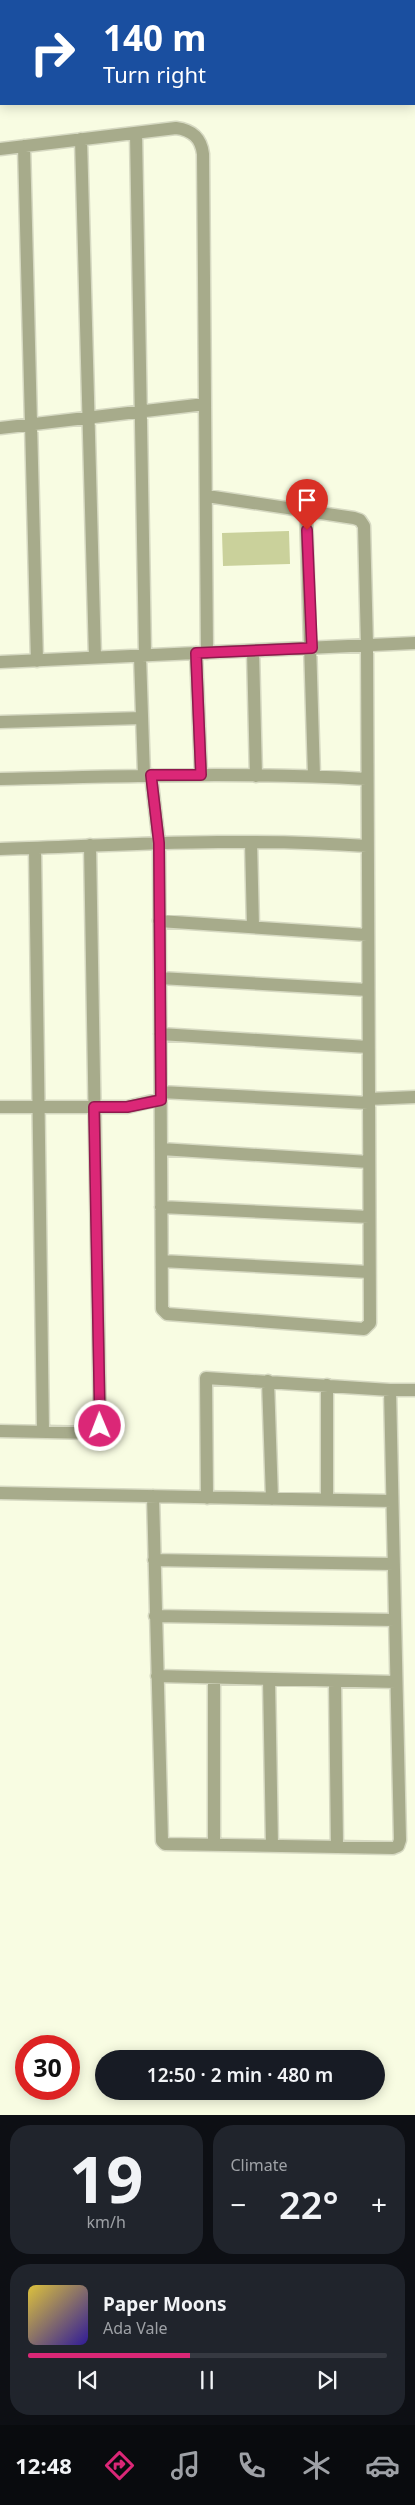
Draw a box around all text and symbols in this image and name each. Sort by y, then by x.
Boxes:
text: 140 m [103,14,206,61]
icon: right [20,20,85,85]
text: Turn right [103,59,206,89]
pin [286,479,328,530]
icon: arrive [293,486,321,514]
position arrow [73,1399,125,1451]
speed limit sign: 30 [15,2035,80,2100]
text: 12:50 · 2 min · 480 m [147,2062,333,2088]
text: 19 [69,2134,143,2222]
text: Climate [231,2154,288,2176]
text: 22° [279,2178,339,2230]
text: − [231,2185,247,2223]
text: + [371,2185,387,2223]
text: km/h [87,2211,126,2233]
text: Paper Moons [103,2291,227,2317]
text: Ada Vale [103,2317,168,2339]
icon: previous [74,2366,102,2394]
icon: pause [193,2366,221,2394]
icon: next [313,2366,341,2394]
icon: directions [102,2448,137,2483]
icon: music [168,2448,203,2483]
icon: phone [234,2448,269,2483]
icon: climate [299,2448,334,2483]
icon: car [365,2448,400,2483]
text: 12:48 [15,2450,72,2480]

